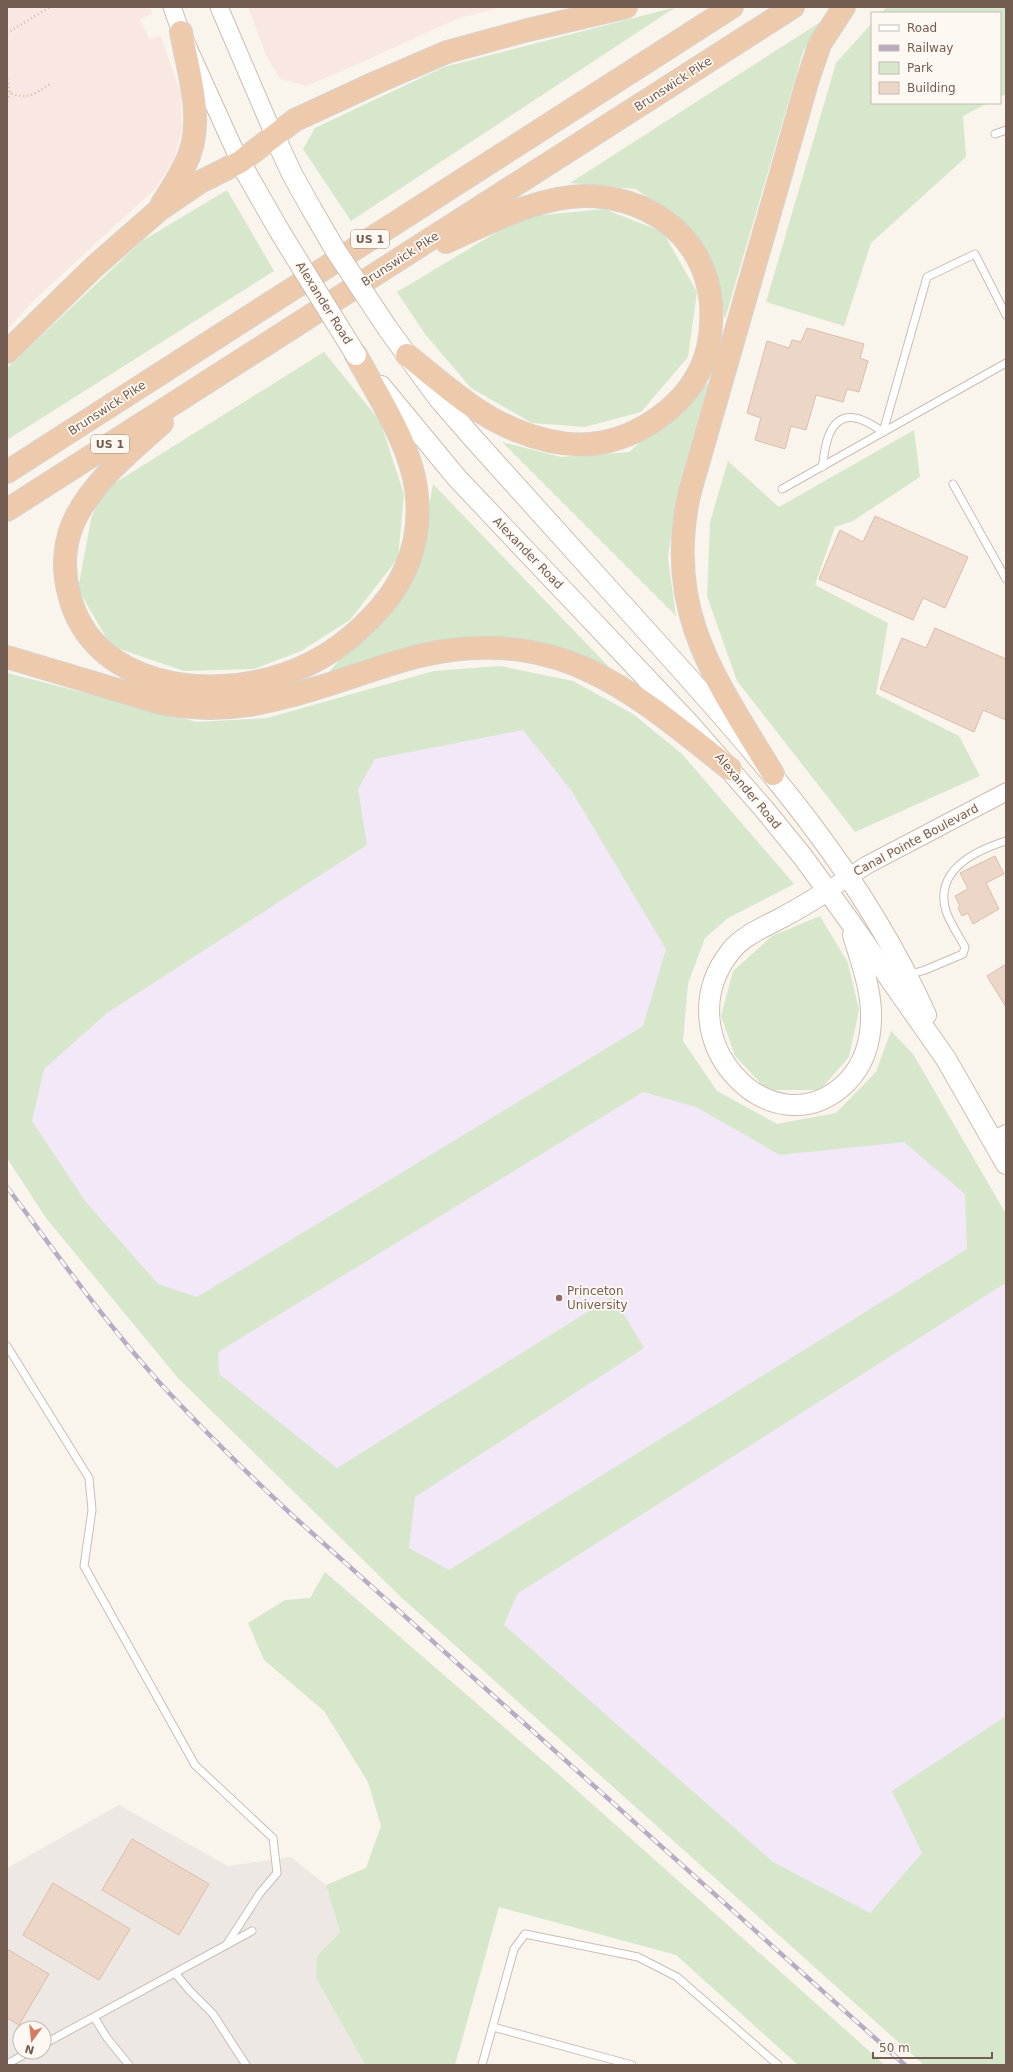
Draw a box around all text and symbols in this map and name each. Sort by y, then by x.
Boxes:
legend [871,12,1001,104]
text: Road [907,21,937,35]
text: Railway [907,41,953,55]
street label: Brunswick Pike [632,54,714,114]
text: Park [907,61,933,75]
text: Building [907,81,956,95]
street label: Brunswick Pike [359,229,441,289]
road number: US 1 [351,230,389,248]
street label: Alexander Road [293,259,355,347]
street label: Brunswick Pike [66,378,148,438]
road number: US 1 [91,435,129,453]
street label: Alexander Road [490,514,566,592]
street label: Alexander Road [712,750,784,832]
street label: Canal Pointe Boulevard [851,801,981,879]
place label: Princeton University [567,1284,628,1312]
marker: Princeton University [554,1293,564,1303]
north arrow [12,2020,52,2060]
scale bar [873,2034,992,2060]
text: 50 m [879,2041,910,2055]
text: N [23,2042,36,2057]

